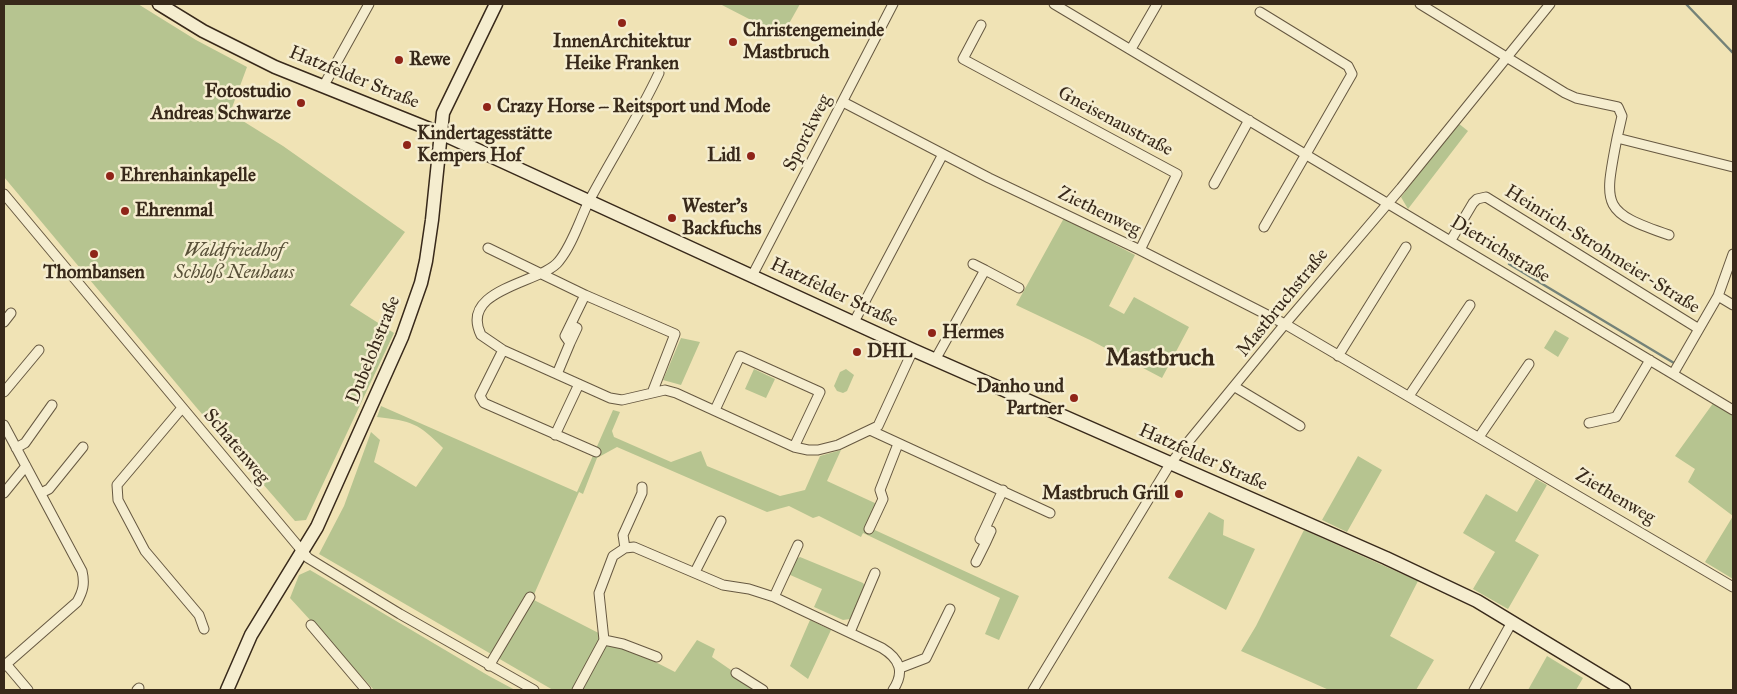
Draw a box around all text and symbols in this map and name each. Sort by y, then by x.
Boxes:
marker: InnenArchitektur Heike Franken [616,17,628,29]
place label: Christengemeinde Mastbruch [743,20,884,64]
place label: InnenArchitektur Heike Franken [553,31,691,75]
marker: Christengemeinde Mastbruch [727,36,739,48]
street label: Hatzfelder Straße [286,42,422,114]
place label: Rewe [409,49,450,71]
marker: Rewe [393,54,405,66]
place label: Fotostudio Andreas Schwarze [151,81,291,125]
street label: Gneisenaustraße [1054,82,1176,162]
street label: Sporckweg [779,91,837,175]
place label: Crazy Horse – Reitsport und Mode [497,96,770,118]
marker: Fotostudio Andreas Schwarze [295,97,307,109]
marker: Crazy Horse – Reitsport und Mode [481,101,493,113]
place label: Kindertagesstätte Kempers Hof [417,123,552,167]
marker: Kindertagesstätte Kempers Hof [401,139,413,151]
place label: Lidl [707,145,741,167]
marker: Lidl [745,150,757,162]
place label: Ehrenhainkapelle [120,165,256,187]
marker: Ehrenhainkapelle [104,170,116,182]
street label: Heinrich-Strohmeier-Straße [1500,181,1704,319]
street label: Ziethenweg [1054,182,1144,242]
place label: Wester's Backfuchs [682,196,761,240]
place label: Ehrenmal [135,200,213,222]
marker: Ehrenmal [119,205,131,217]
street label: Dietrichstraße [1446,211,1554,289]
marker: Wester's Backfuchs [666,212,678,224]
park label: Waldfriedhof Schloß Neuhaus [174,240,294,284]
street label: Mastbruchstraße [1232,244,1334,362]
marker: Thombansen [88,248,100,260]
street label: Hatzfelder Straße [766,253,902,333]
place label: Thombansen [43,262,145,284]
street label: Dubelohstraße [342,293,406,407]
place label: Hermes [942,322,1004,344]
marker: Hermes [926,327,938,339]
place label: DHL [867,341,912,363]
district label: Mastbruch [1105,345,1215,373]
marker: DHL [851,346,863,358]
place label: Danho und Partner [976,376,1064,420]
marker: Danho und Partner [1068,392,1080,404]
street label: Schatenweg [198,405,274,489]
street label: Hatzfelder Straße [1135,419,1271,497]
street label: Ziethenweg [1571,464,1659,530]
place label: Mastbruch Grill [1042,483,1169,505]
marker: Mastbruch Grill [1173,488,1185,500]

